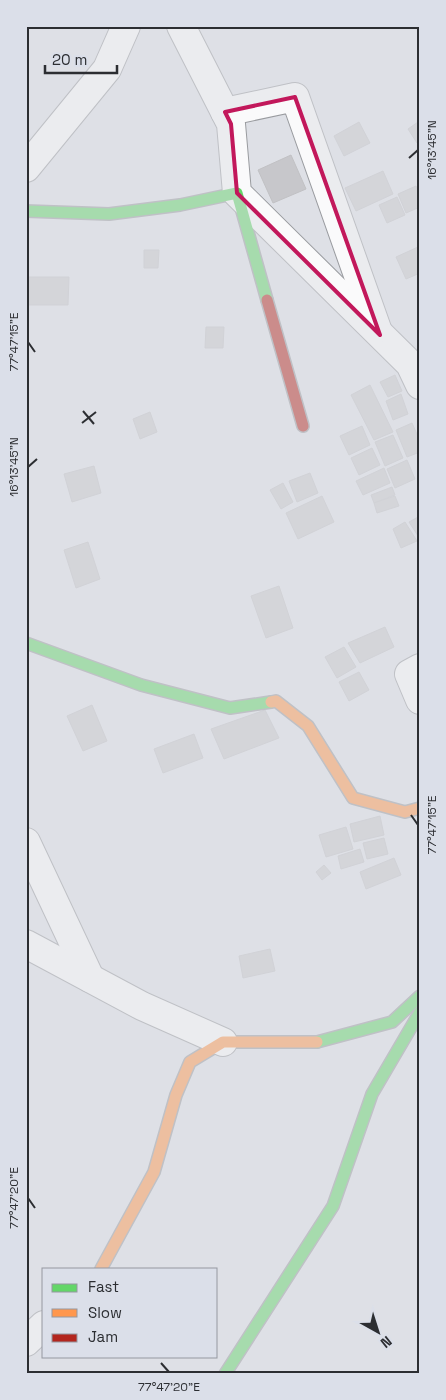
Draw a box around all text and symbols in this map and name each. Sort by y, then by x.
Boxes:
scale bar [45,42,118,74]
text: 20 m [52,50,87,69]
text: 16°13'45"N [424,120,440,180]
text: 77°47'15"E [6,312,22,372]
text: 16°13'45"N [6,437,22,497]
text: 77°47'15"E [424,795,440,855]
text: 77°47'20"E [6,1167,22,1229]
legend [42,1268,218,1358]
text: Fast [88,1277,119,1296]
text: Slow [88,1303,122,1322]
north arrow [354,1308,404,1358]
text: Jam [88,1327,118,1346]
text: N [377,1332,395,1352]
text: 77°47'20"E [138,1379,200,1395]

